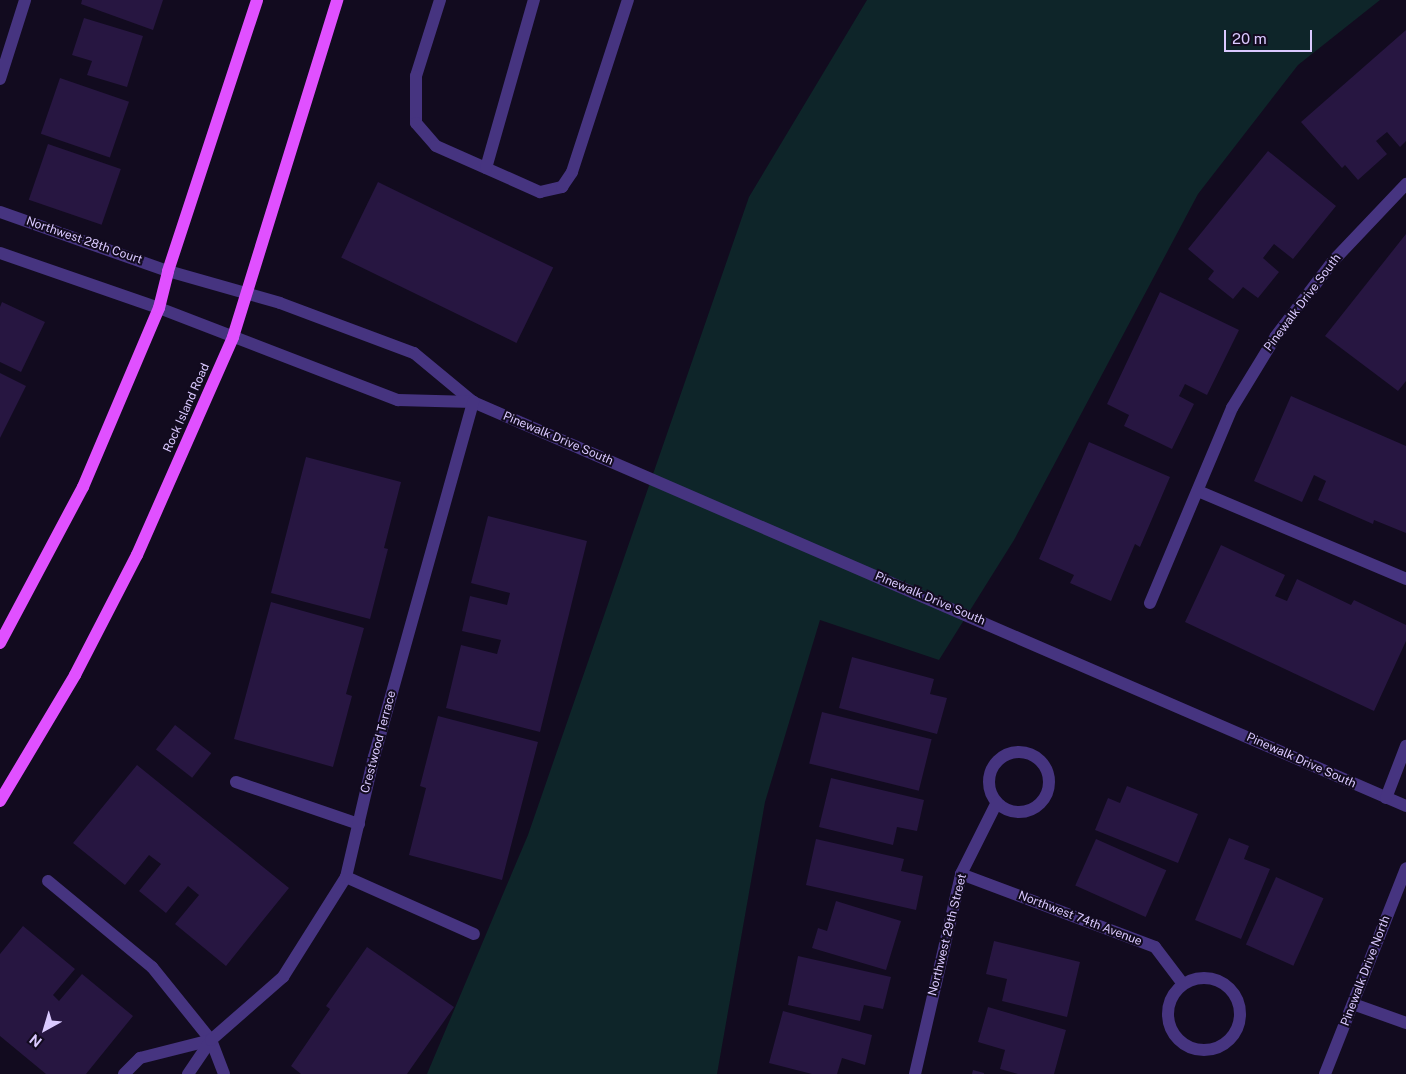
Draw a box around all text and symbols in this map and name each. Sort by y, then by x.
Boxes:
scale bar [1226,20,1314,52]
text: 20 m [1232,30,1267,47]
street label: Northwest 28th Court [24,214,144,268]
street label: Pinewalk Drive South [1262,251,1344,355]
street label: Rock Island Road [161,361,213,455]
street label: Pinewalk Drive South [501,409,615,469]
street label: Pinewalk Drive South [873,569,987,629]
street label: Crestwood Terrace [358,689,400,795]
street label: Pinewalk Drive South [1244,730,1358,792]
street label: Northwest 29th Street [926,872,970,998]
street label: Northwest 74th Avenue [1016,889,1144,949]
street label: Pinewalk Drive North [1338,914,1394,1028]
north arrow [20,1004,70,1054]
text: N [26,1031,45,1050]

